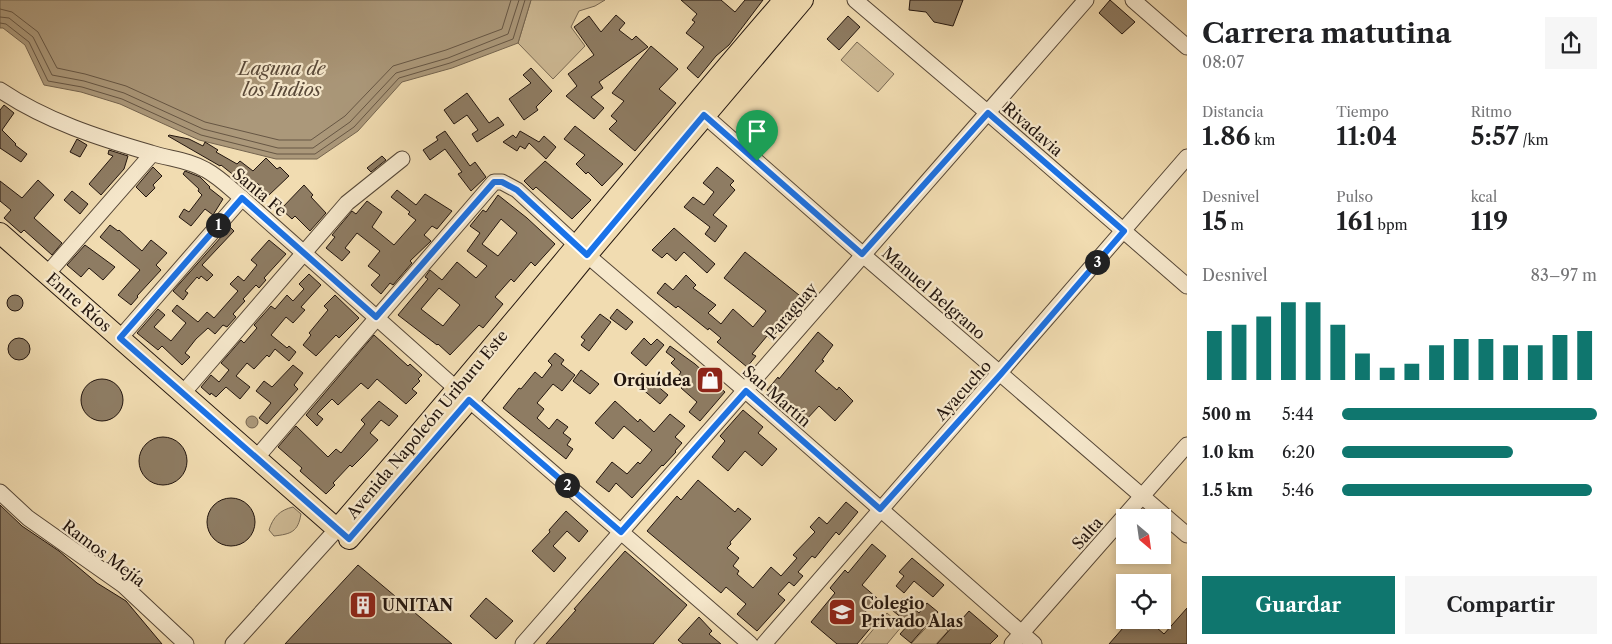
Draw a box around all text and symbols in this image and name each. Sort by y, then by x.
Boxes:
text: Carrera matutina [1202,16,1451,50]
button: share [1545,17,1597,69]
text: 08:07 [1202,52,1244,72]
water label: Laguna de los Indios [237,58,327,101]
street label: Rivadavia [999,98,1067,161]
text: Distancia [1202,103,1264,121]
text: Tiempo [1336,103,1389,121]
text: Ritmo [1471,103,1512,121]
pin [736,110,778,161]
icon: arrive [743,117,771,145]
text: 1.86 [1202,121,1251,152]
text: 11:04 [1336,121,1397,152]
text: 5:57 [1471,121,1519,152]
text: km [1251,131,1275,149]
text: /km [1519,131,1549,149]
street label: Santa Fe [229,164,291,221]
text: Desnivel [1202,188,1259,206]
text: Pulso [1336,188,1373,206]
text: kcal [1471,188,1497,206]
text: 15 [1202,206,1227,237]
text: 161 [1336,206,1374,237]
text: 119 [1471,206,1508,237]
pin: 1 [206,212,230,238]
text: 1 [215,216,222,234]
text: m [1227,216,1244,234]
text: bpm [1374,216,1408,234]
street label: Manuel Belgrano [878,243,990,344]
pin: 3 [1084,250,1110,274]
text: 3 [1094,253,1101,271]
text: Desnivel [1202,265,1268,285]
text: 83–97 m [1530,265,1597,285]
street label: Entre Ríos [42,268,116,336]
street label: Paraguay [761,278,822,344]
street label: Avenida Napoleón Uriburu Este [341,325,512,523]
street label: Ayacucho [930,356,995,425]
street label: San Martín [739,361,815,431]
shop icon: Orquídea [695,365,725,395]
place label: Orquídea [613,370,692,390]
text: 500 m [1202,404,1251,424]
text: 5:44 [1282,404,1314,424]
text: 1.0 km [1202,442,1254,462]
text: 6:20 [1282,442,1315,462]
pin: 2 [554,472,580,498]
text: 2 [563,476,572,494]
text: 1.5 km [1202,480,1253,500]
text: 5:46 [1282,480,1314,500]
north arrow [1116,509,1171,564]
map controls [1116,509,1171,629]
street label: Salta [1067,512,1107,553]
street label: Ramos Mejía [59,515,150,591]
button: locate [1116,574,1171,629]
button: Guardar [1202,576,1395,634]
button: Compartir [1405,576,1597,634]
building icon: UNITAN [348,590,378,620]
place label: Colegio Privado Alas [861,593,963,631]
place label: UNITAN [382,595,453,615]
school or university icon: Colegio Privado Alas [827,597,857,627]

